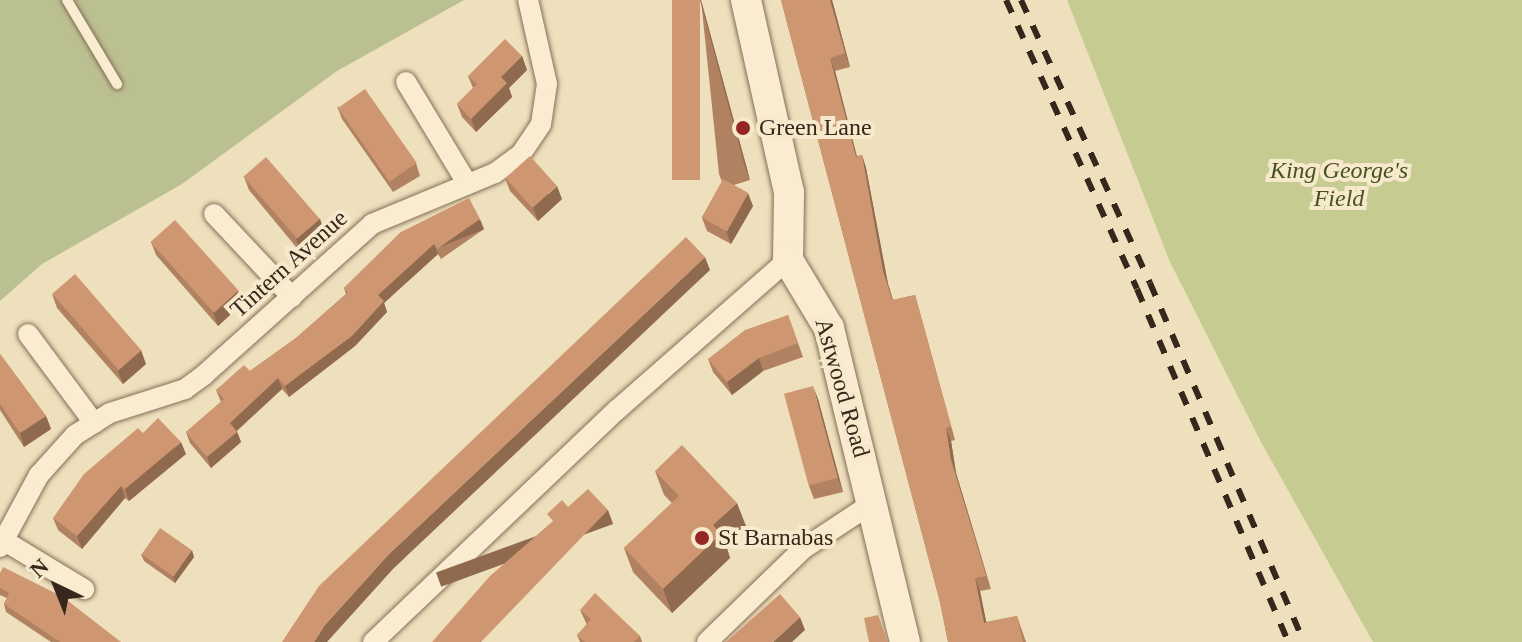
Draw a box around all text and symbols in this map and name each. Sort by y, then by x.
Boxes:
place label: Green Lane [759,114,872,142]
marker: Green Lane [734,119,752,137]
park label: King George's Field [1270,157,1408,213]
street label: Tintern Avenue [224,204,354,324]
street label: Astwood Road [808,315,876,461]
place label: St Barnabas [718,524,833,552]
marker: St Barnabas [693,529,711,547]
north arrow [16,546,96,626]
text: N [25,554,54,583]

